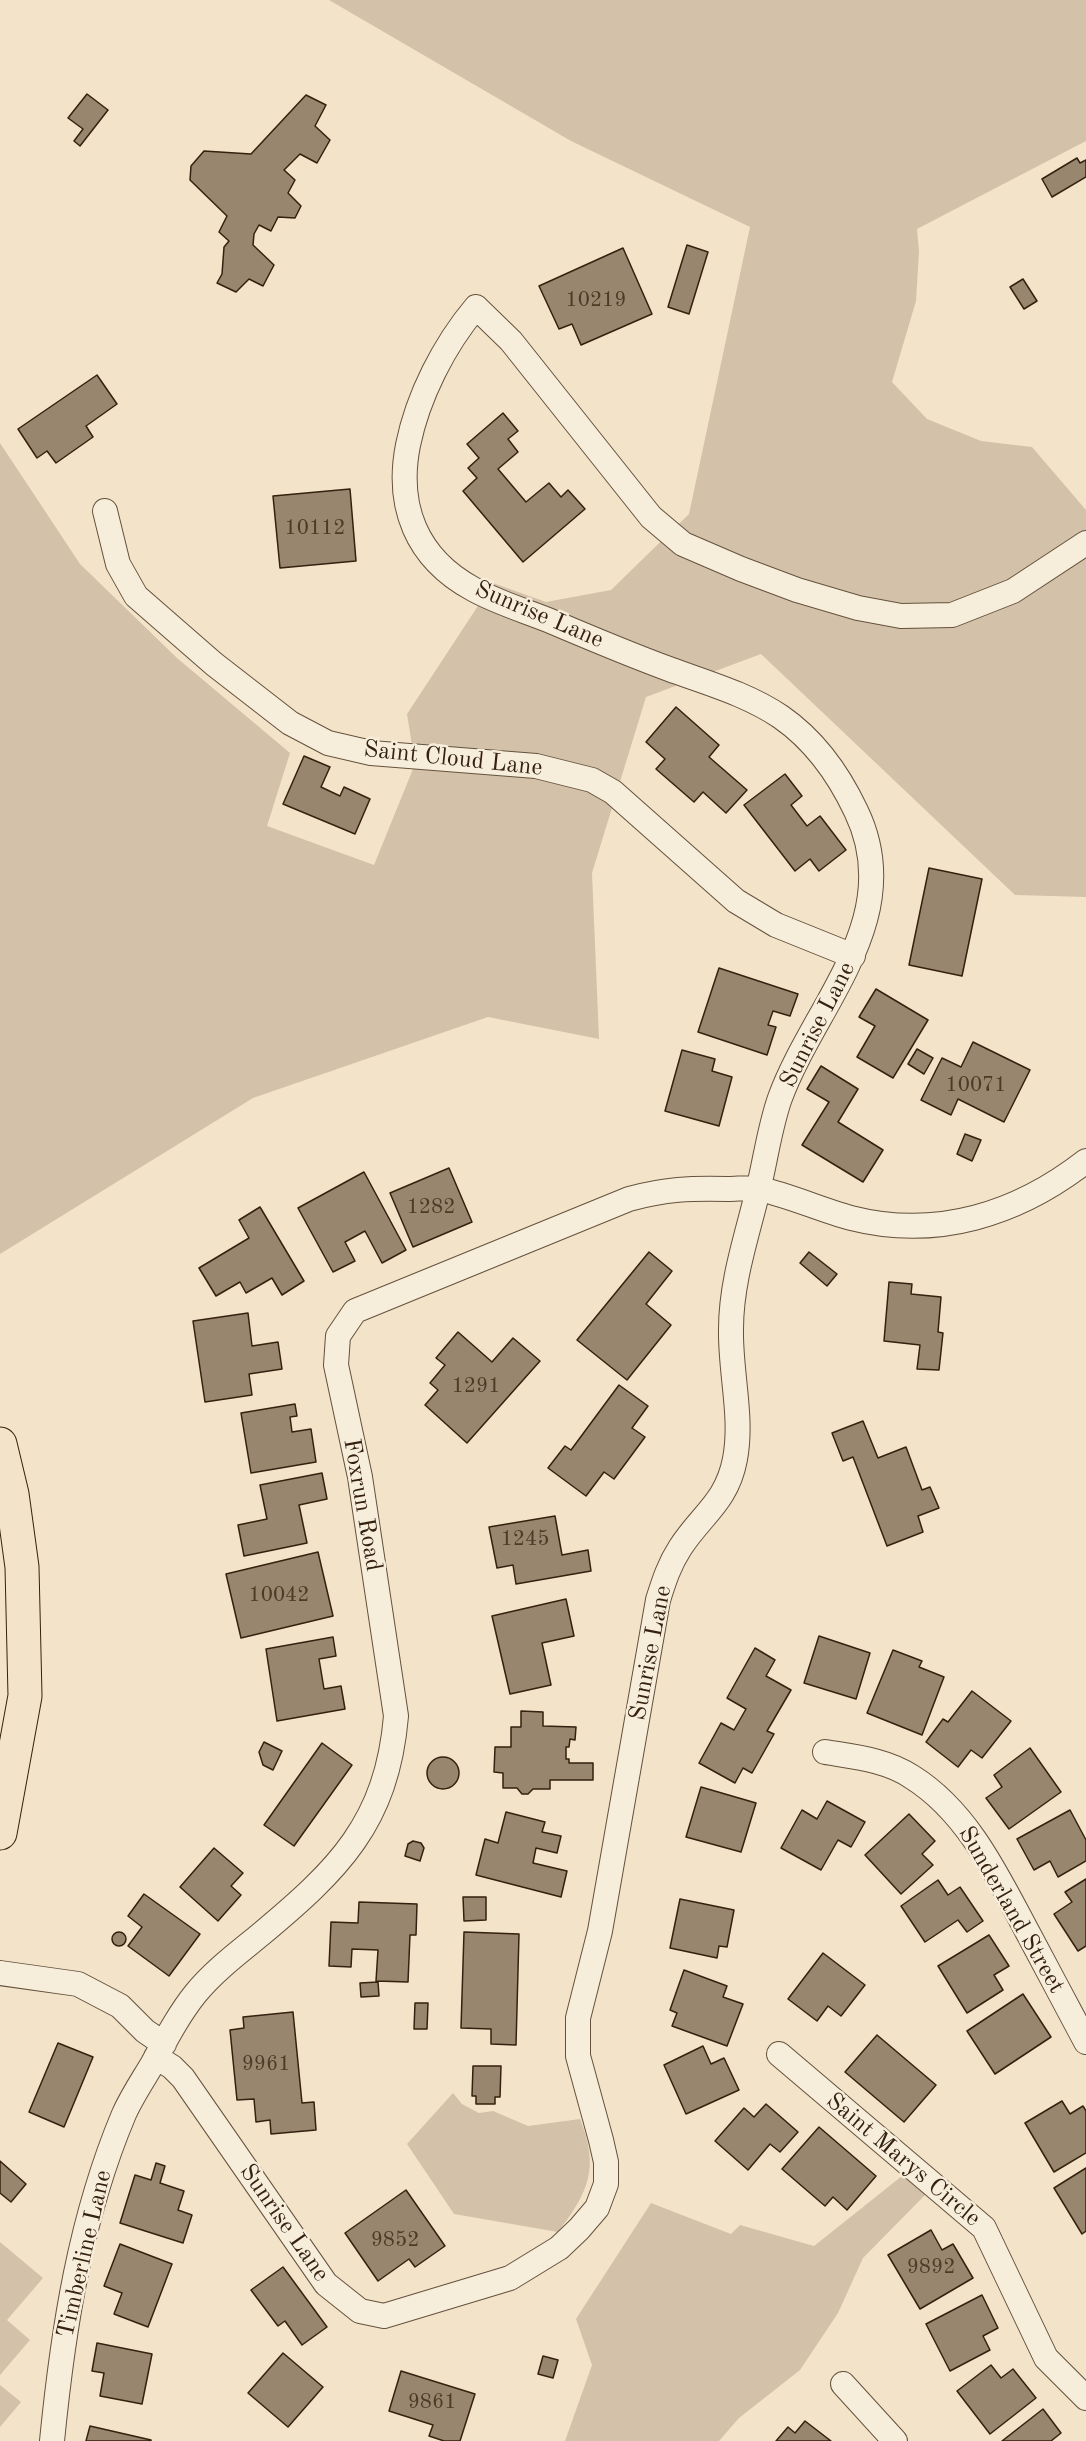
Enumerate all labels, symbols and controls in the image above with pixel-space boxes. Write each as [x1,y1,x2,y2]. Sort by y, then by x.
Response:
house number: 10219 [566,287,626,313]
house number: 10112 [285,515,345,541]
street label: Sunrise Lane [470,575,608,655]
street label: Saint Cloud Lane [362,735,544,783]
street label: Sunrise Lane [774,957,862,1093]
house number: 10071 [946,1072,1006,1098]
house number: 1282 [407,1194,455,1220]
house number: 1291 [452,1373,500,1399]
street label: Foxrun Road [336,1436,388,1574]
house number: 1245 [501,1526,549,1552]
house number: 10042 [249,1582,309,1608]
street label: Sunrise Lane [624,1583,678,1723]
street label: Sunderland Street [951,1821,1071,1999]
house number: 9961 [242,2051,290,2077]
street label: Saint Marys Circle [820,2087,986,2233]
street label: Sunrise Lane [233,2159,335,2287]
street label: Timberline Lane [52,2167,118,2341]
house number: 9852 [371,2227,419,2253]
house number: 9892 [907,2254,955,2280]
house number: 9861 [408,2389,456,2415]

